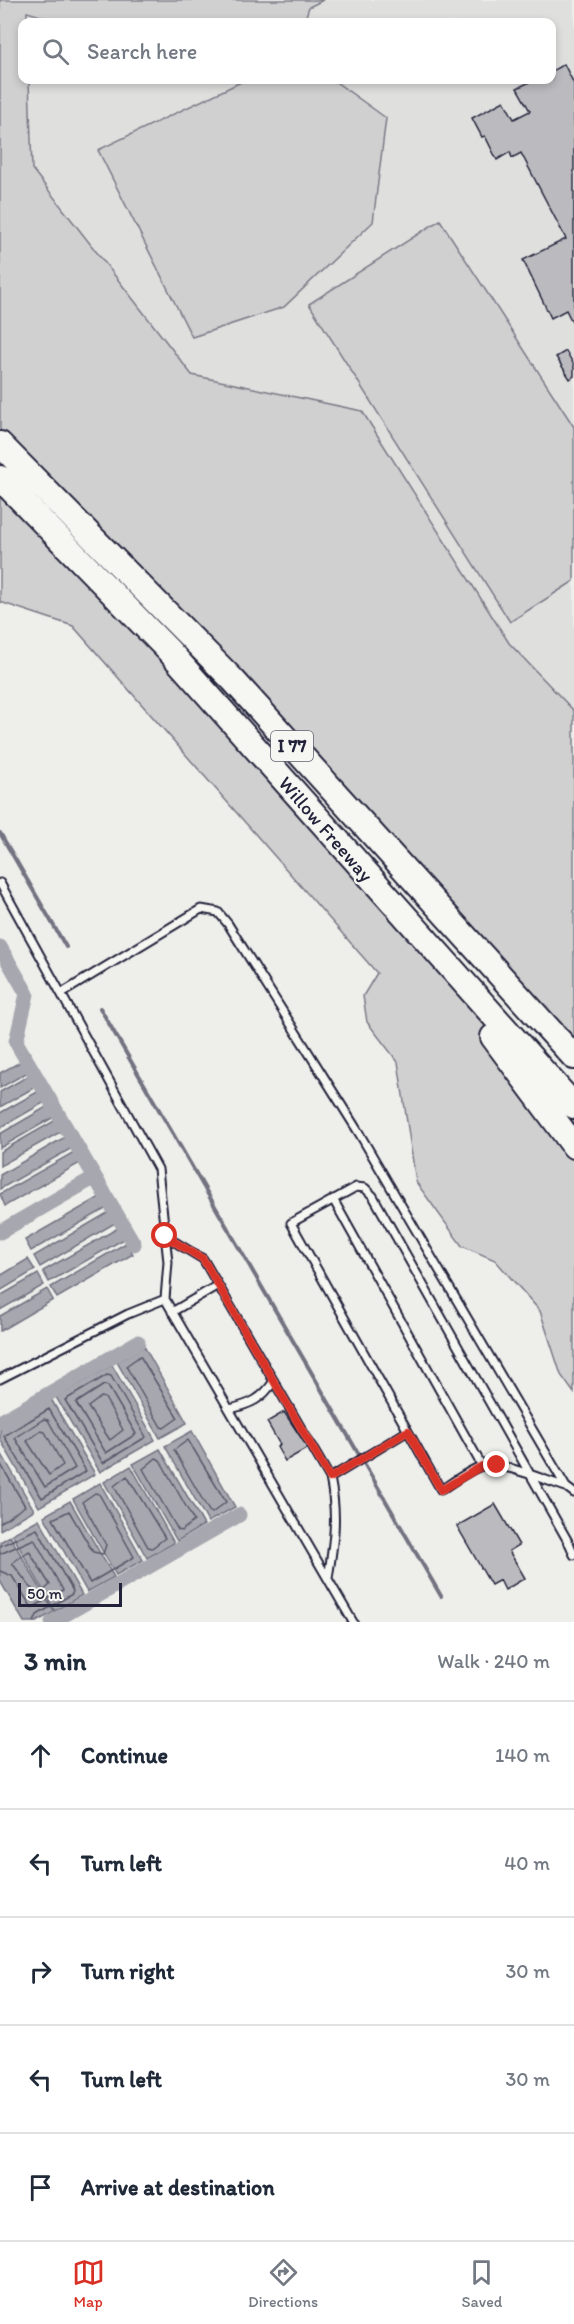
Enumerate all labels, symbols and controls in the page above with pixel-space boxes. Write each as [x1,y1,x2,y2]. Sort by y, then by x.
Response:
search box [18,18,556,84]
icon: search [39,35,72,68]
text: Search here [87,38,197,65]
road number: I 77 [271,731,313,761]
street label: Willow Freeway [274,771,379,887]
route start [151,1222,177,1248]
route end [483,1451,509,1477]
scale bar [18,1580,122,1608]
text: 50 m [27,1584,62,1603]
text: 3 min [24,1645,86,1677]
text: Walk · 240 m [437,1649,550,1673]
icon: ahead [24,1739,57,1772]
text: Continue [81,1742,168,1769]
text: 140 m [495,1743,550,1767]
icon: left [24,1847,57,1880]
text: Turn left [81,1850,162,1877]
text: 40 m [504,1851,550,1875]
icon: right [24,1955,57,1988]
text: Turn right [81,1958,175,1985]
text: 30 m [505,1959,550,1983]
icon: left [24,2063,57,2096]
text: Turn left [81,2066,162,2093]
text: 30 m [505,2067,550,2091]
icon: arrive [24,2171,57,2204]
text: Arrive at destination [81,2174,275,2201]
tab: Map [72,2256,105,2311]
tab: Directions [248,2256,318,2311]
tab: Saved [462,2256,502,2311]

